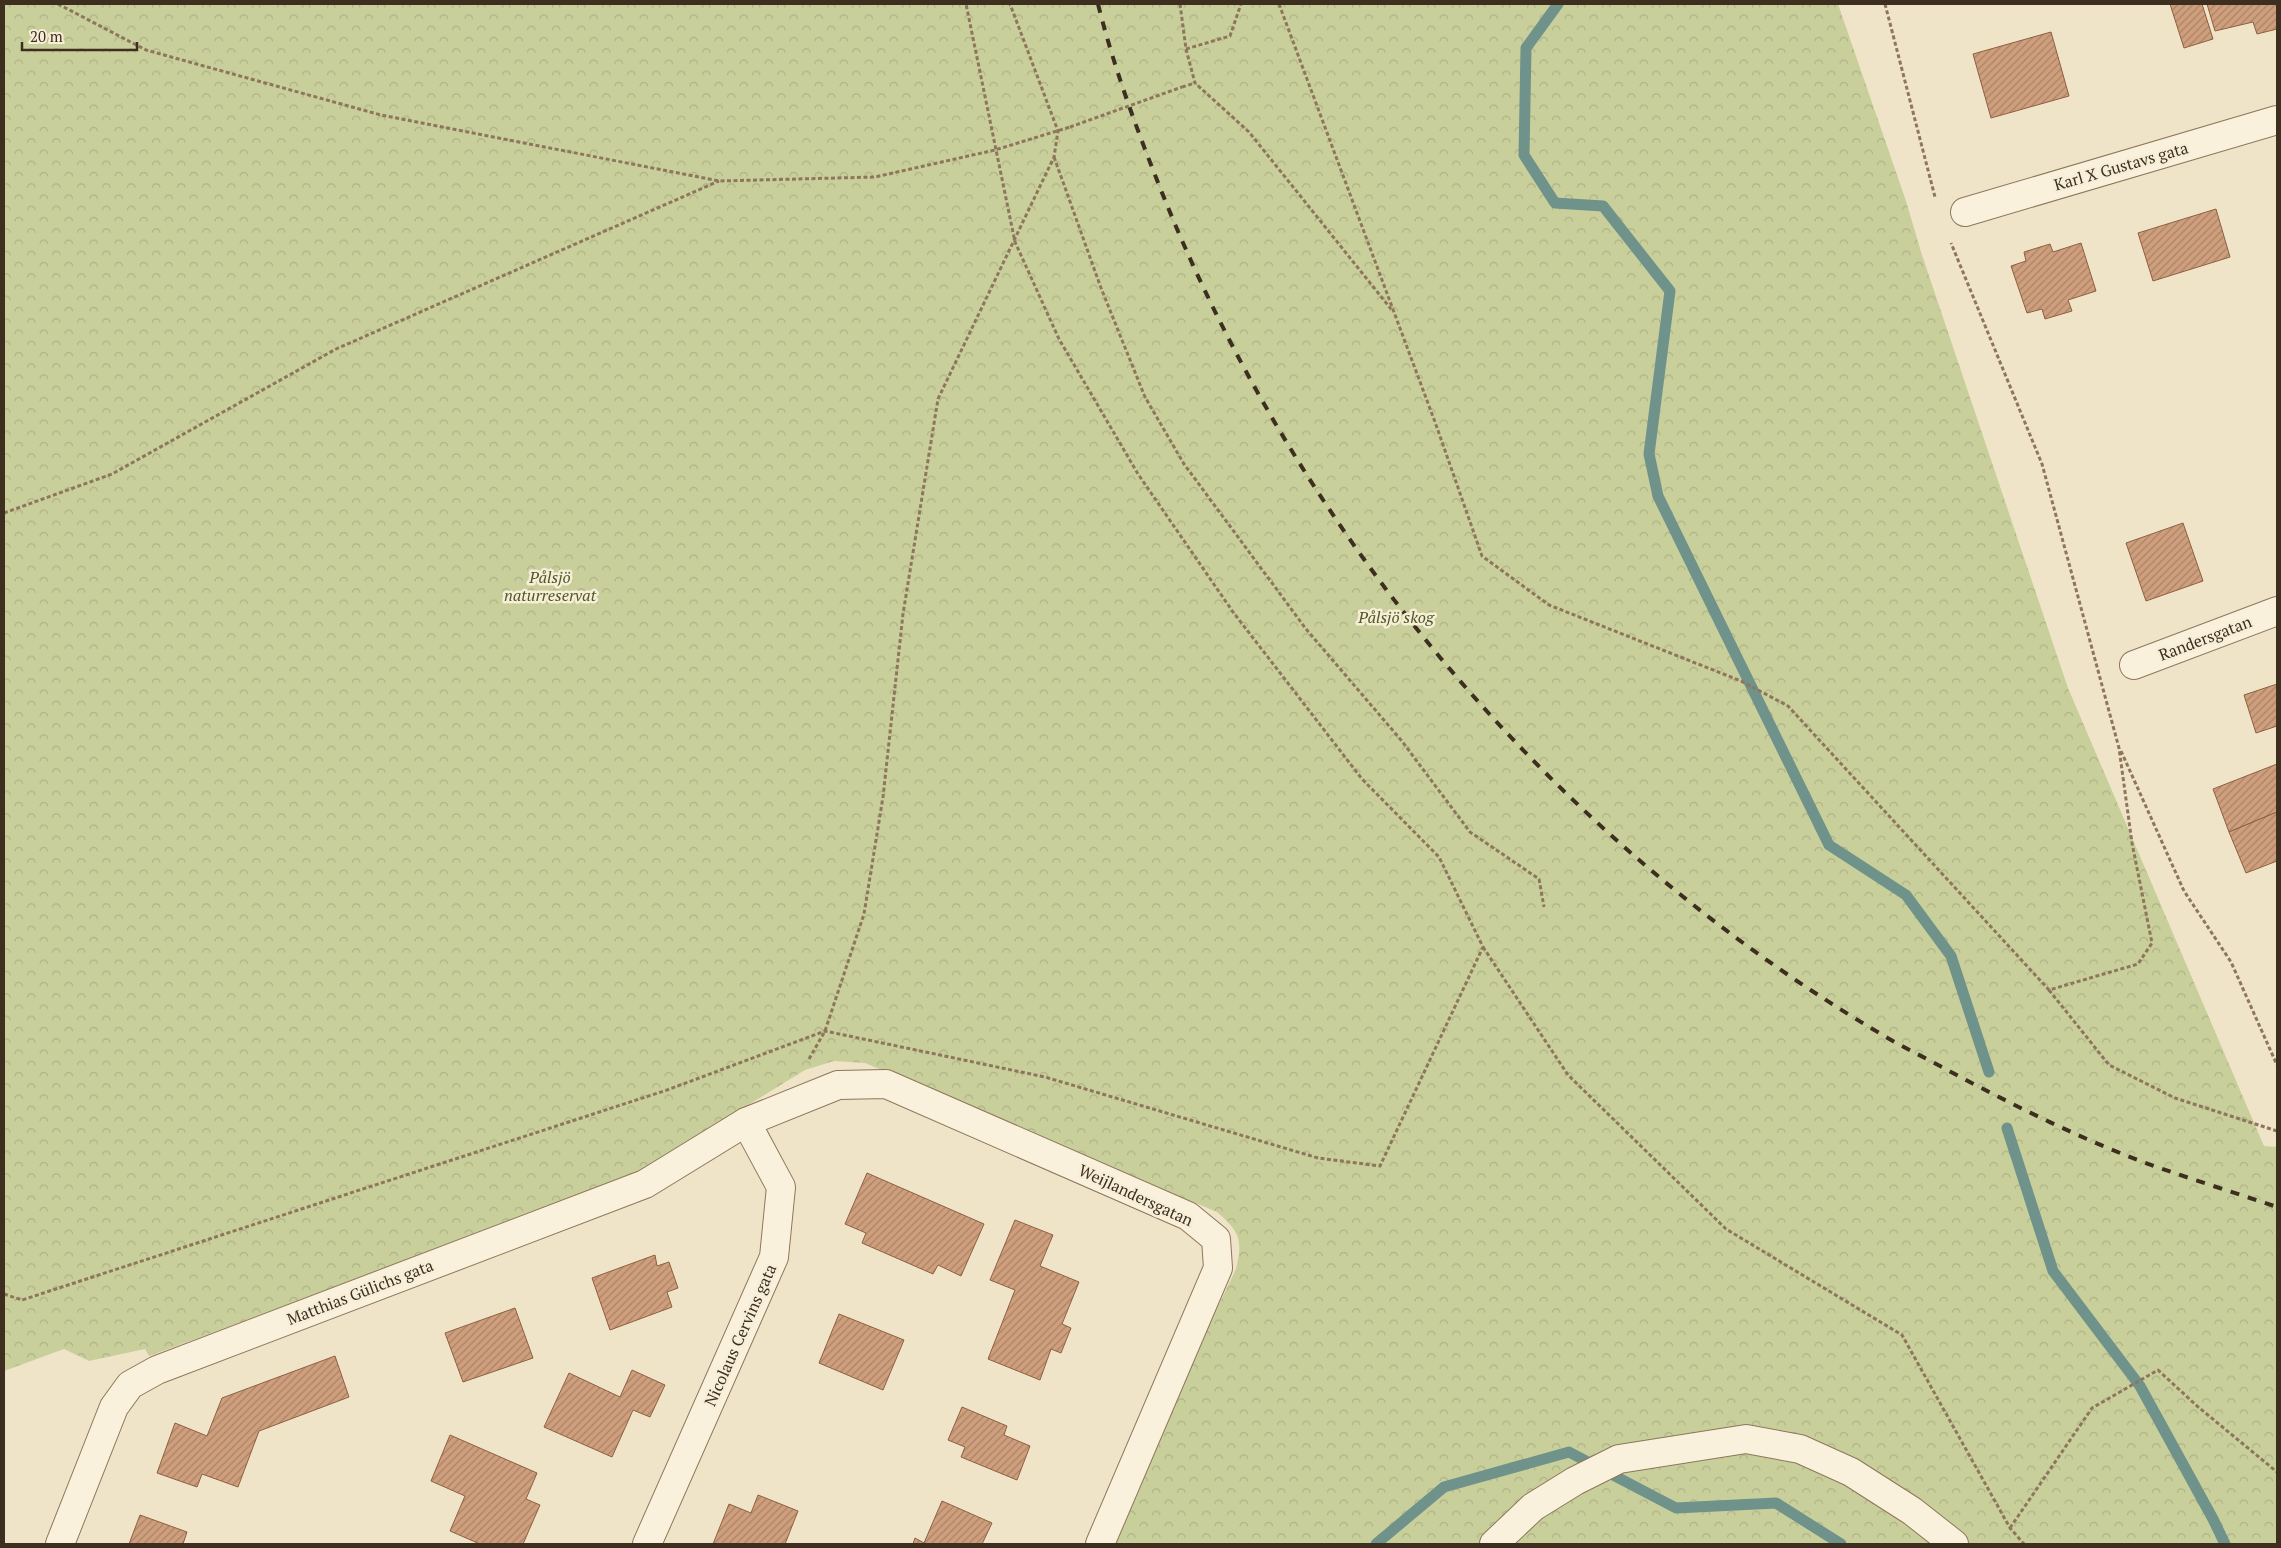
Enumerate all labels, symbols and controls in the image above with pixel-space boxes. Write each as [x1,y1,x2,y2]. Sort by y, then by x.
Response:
scale bar [22,20,138,52]
text: 20 m [30,26,63,46]
street label: Karl X Gustavs gata [2051,136,2191,196]
park label: Pålsjö naturreservat [504,566,597,606]
park label: Pålsjö skog [1357,606,1435,628]
street label: Randersgatan [2155,610,2255,666]
street label: Weijlandersgatan [1075,1159,1197,1231]
street label: Matthias Gülichs gata [284,1254,436,1330]
street label: Nicolaus Cervins gata [699,1260,781,1410]

